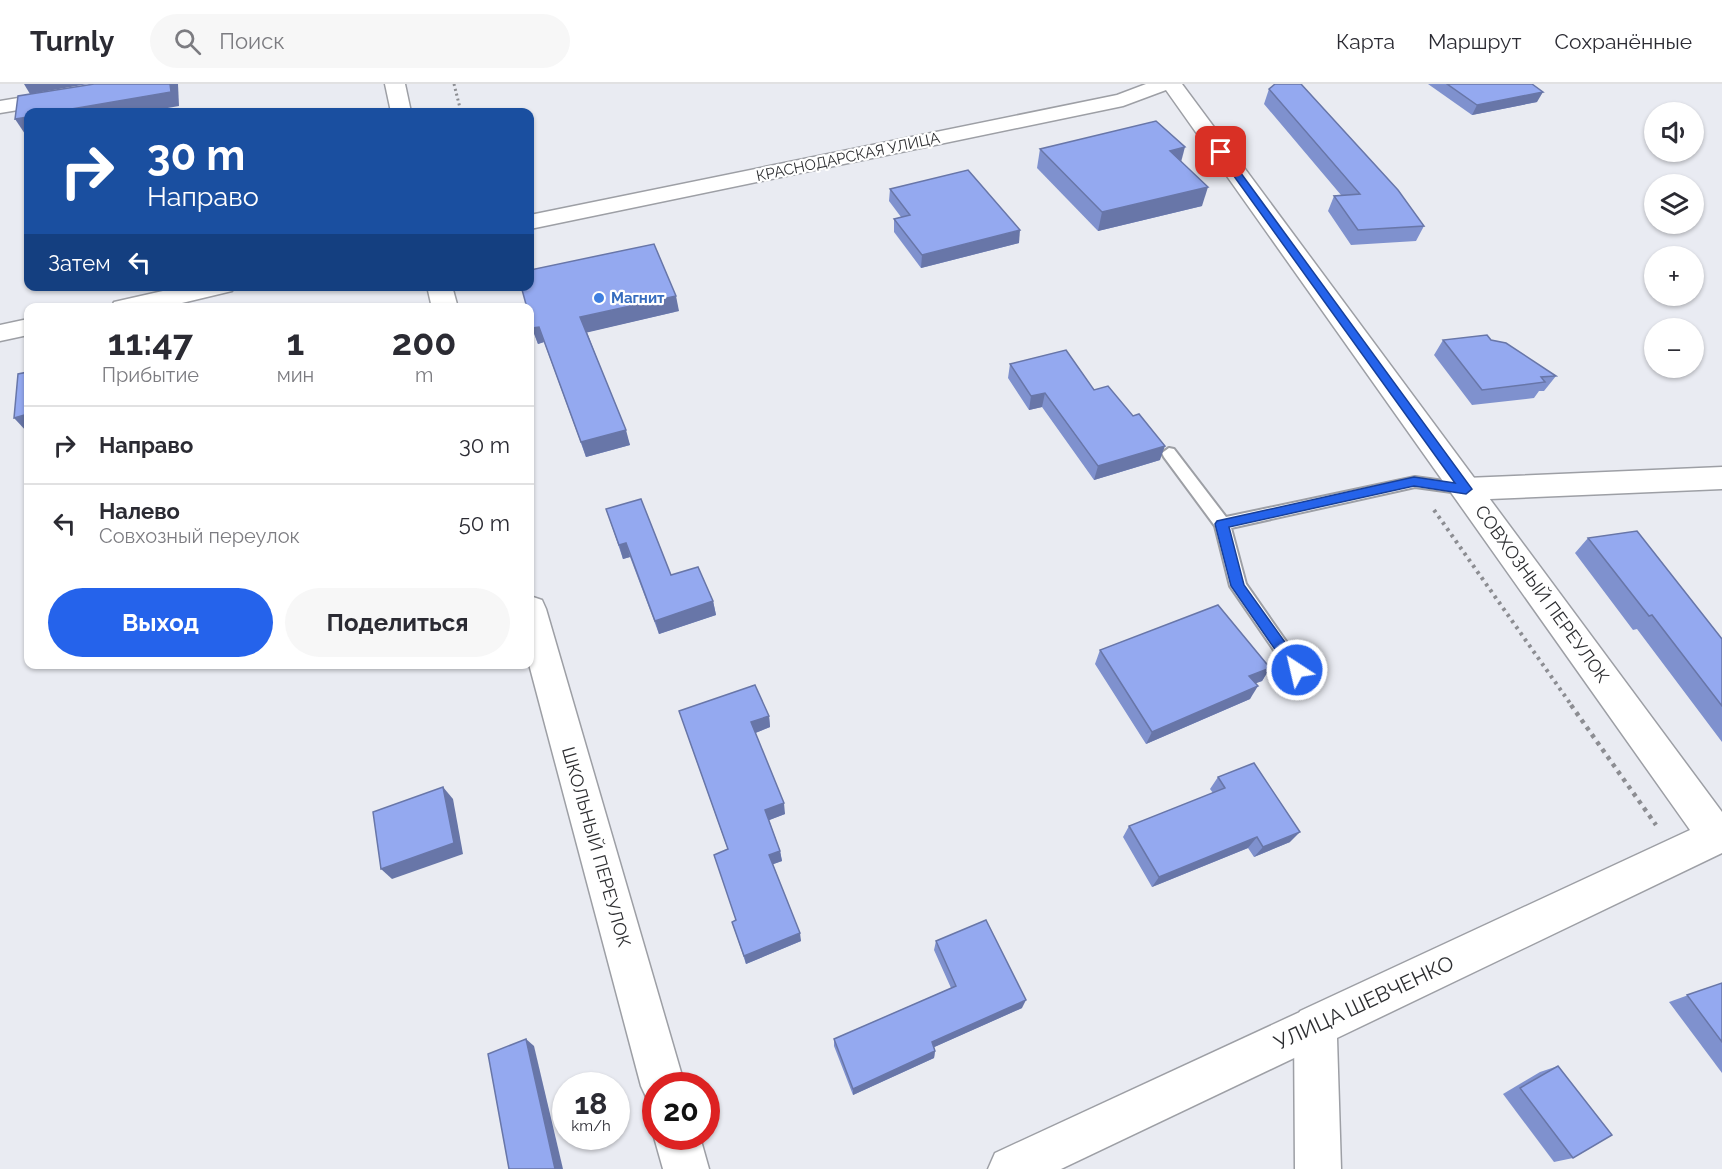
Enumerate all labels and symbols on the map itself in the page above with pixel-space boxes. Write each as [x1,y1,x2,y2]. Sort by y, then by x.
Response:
pin [1195,126,1246,177]
street label: КРАСНОДАРСКАЯ УЛИЦА [755,129,941,185]
place label: Магнит [611,289,665,307]
marker: Магнит [592,291,606,305]
street label: СОВХОЗНЫЙ ПЕРЕУЛОК [1471,501,1614,686]
position arrow [1265,638,1329,702]
street label: ШКОЛЬНЫЙ ПЕРЕУЛОК [558,744,635,949]
street label: УЛИЦА ШЕВЧЕНКО [1270,950,1458,1055]
speed limit sign: 20 [642,1072,720,1150]

